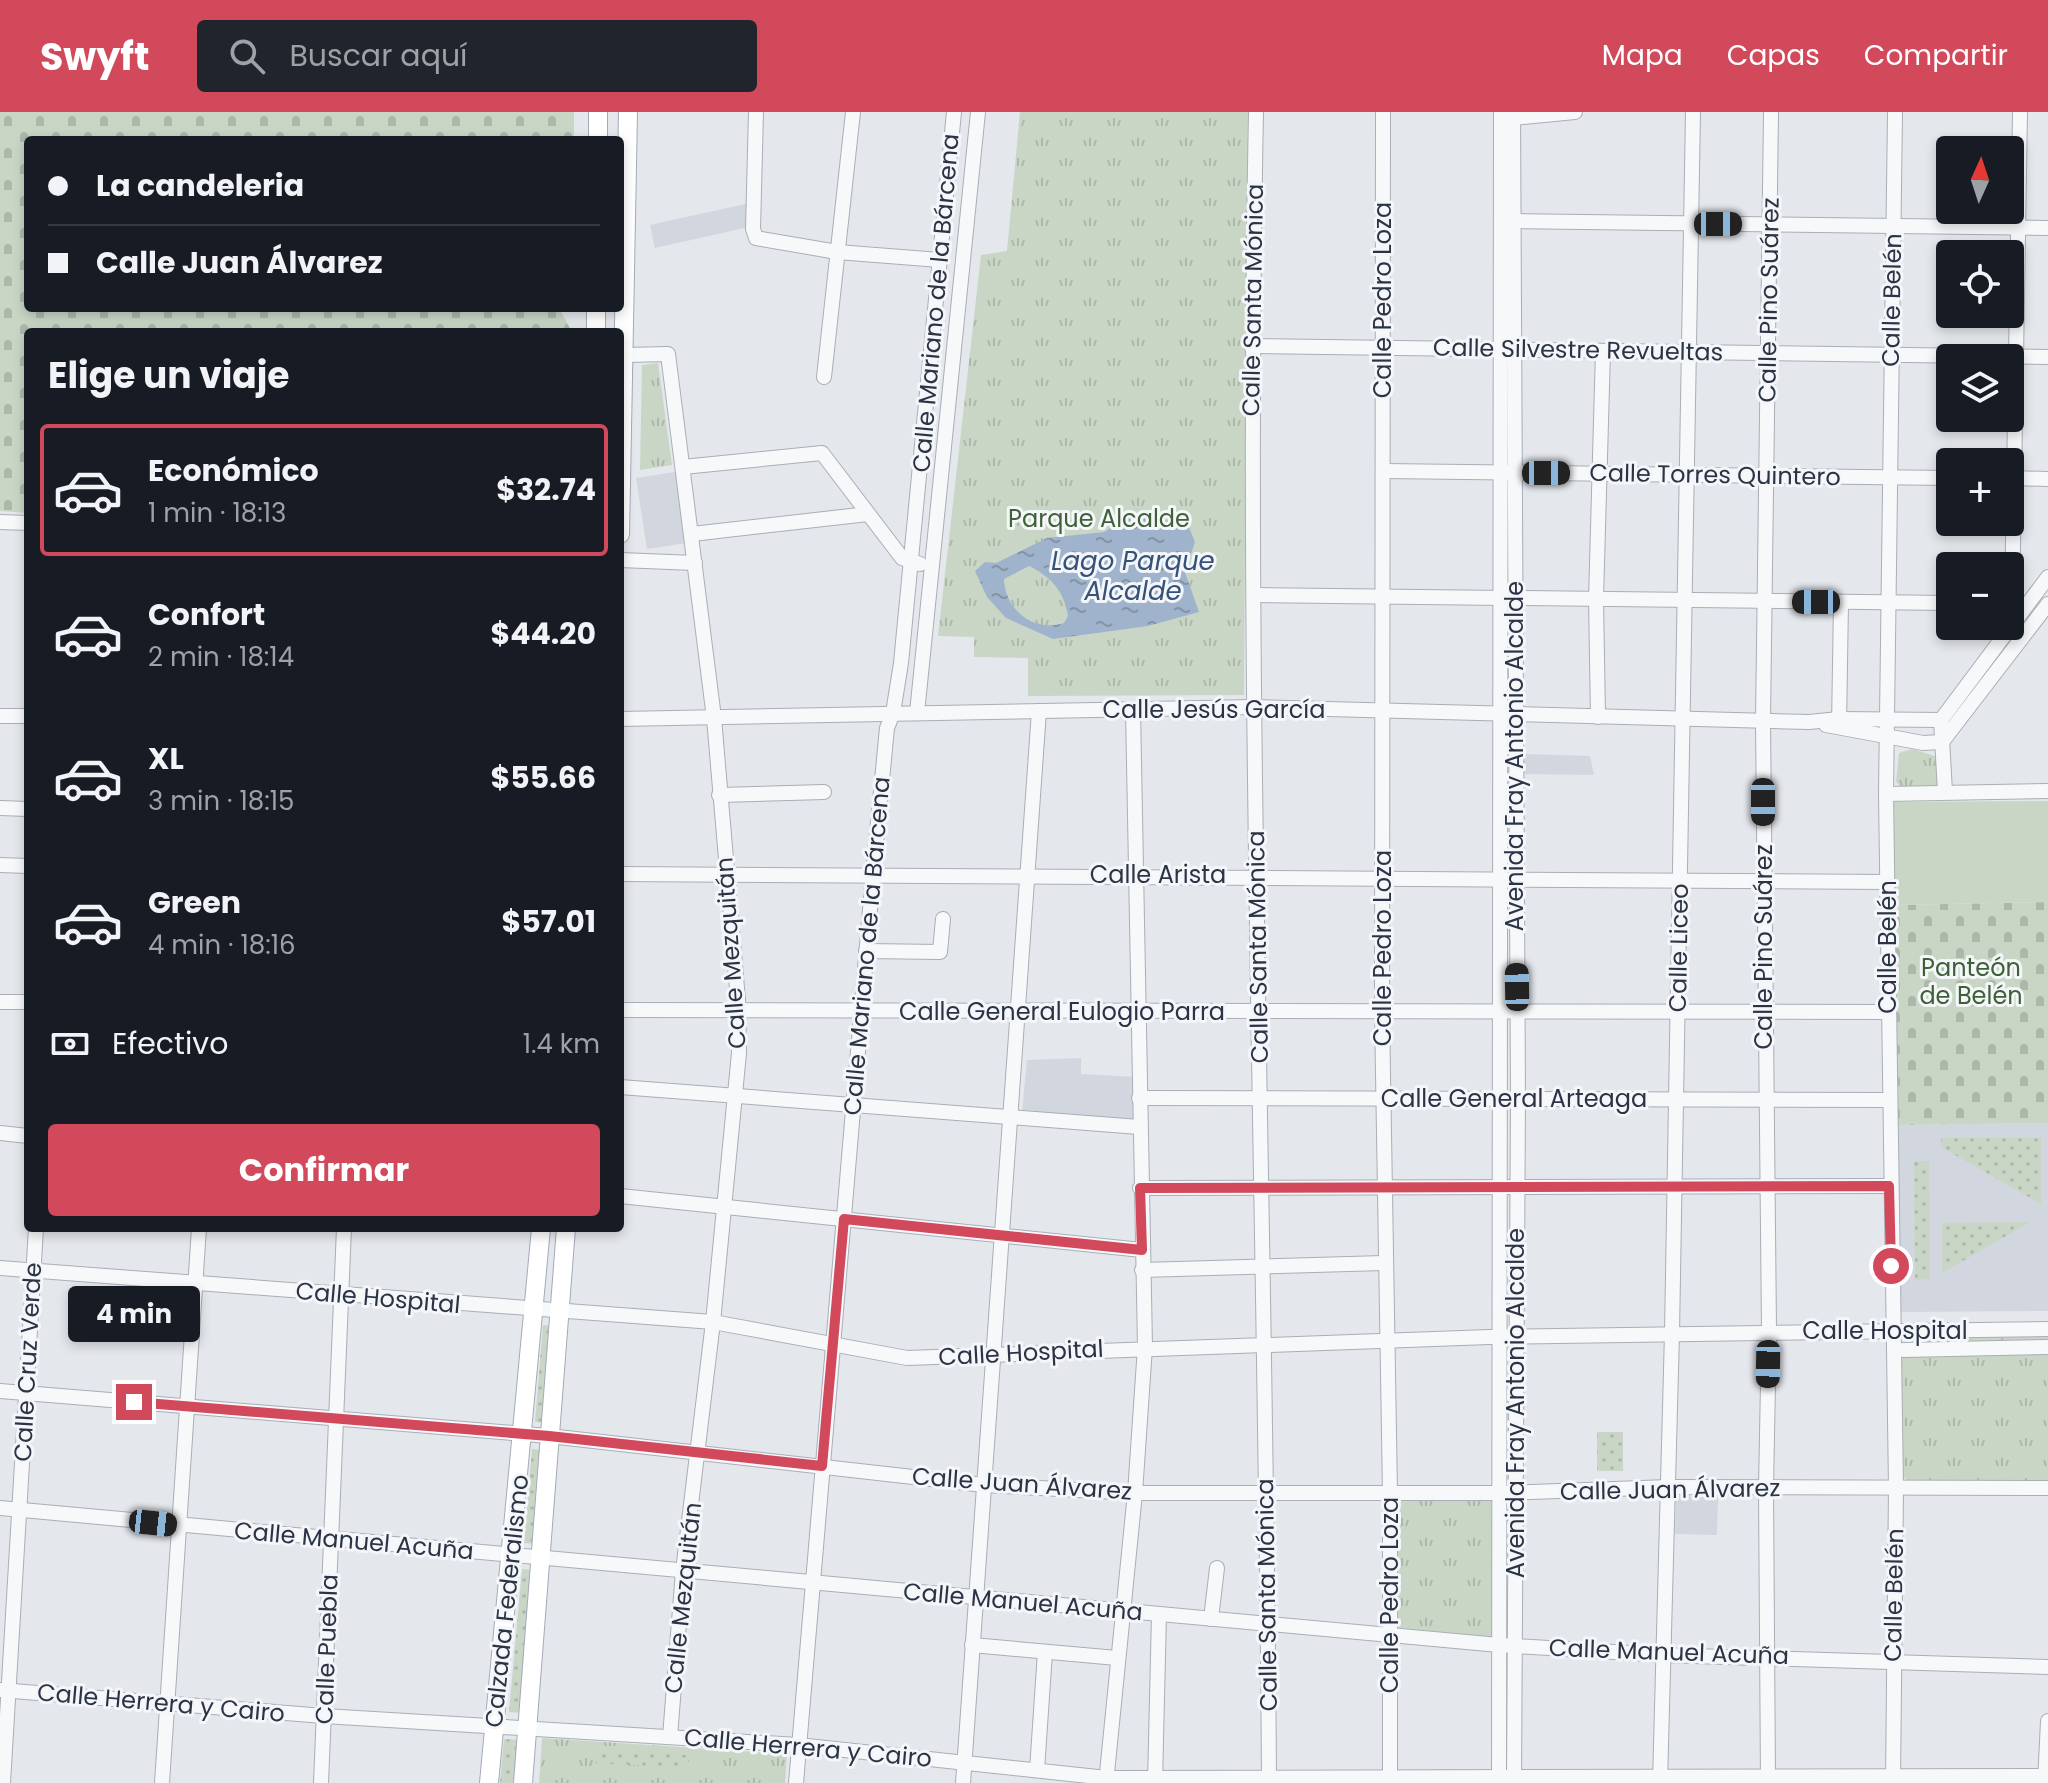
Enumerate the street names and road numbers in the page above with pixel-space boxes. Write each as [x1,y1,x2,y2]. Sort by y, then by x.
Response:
street label: Calle Mariano de la Bárcena [904,132,967,474]
street label: Calle Santa Mónica [1234,183,1271,417]
street label: Calle Pino Suárez [1750,197,1787,403]
street label: Calle Pedro Loza [1366,202,1399,398]
street label: Calle Belén [1874,233,1909,367]
street label: Calle Silvestre Revueltas [1433,330,1723,369]
street label: Calle Torres Quintero [1589,456,1841,493]
street label: Avenida Fray Antonio Alcalde [1498,581,1531,931]
street label: Calle Jesús García [1103,693,1325,726]
street label: Calle Mariano de la Bárcena [835,775,898,1117]
street label: Calle Santa Mónica [1239,830,1276,1064]
street label: Calle Pino Suárez [1747,844,1780,1050]
street label: Calle Pedro Loza [1366,850,1399,1046]
street label: Calle Mezquitán [707,856,754,1050]
street label: Calle Arista [1090,858,1226,891]
street label: Calle Belén [1871,880,1904,1014]
street label: Calle Liceo [1661,883,1696,1013]
street label: Calle General Eulogio Parra [899,995,1225,1028]
street label: Calle General Arteaga [1381,1082,1647,1115]
street label: Avenida Fray Antonio Alcalde [1499,1228,1532,1578]
street label: Calle Cruz Verde [6,1262,49,1462]
street label: Calle Hospital [294,1274,462,1321]
street label: Calle Hospital [1802,1314,1968,1347]
street label: Calle Hospital [938,1332,1104,1373]
street label: Calle Juan Álvarez [911,1459,1133,1508]
street label: Calle Juan Álvarez [1559,1471,1780,1508]
street label: Calzada Federalismo [477,1473,536,1729]
street label: Calle Santa Mónica [1248,1478,1285,1712]
street label: Calle Pedro Loza [1373,1497,1406,1693]
street label: Calle Mezquitán [656,1501,709,1695]
street label: Calle Manuel Acuña [233,1514,475,1567]
street label: Calle Belén [1876,1528,1911,1662]
street label: Calle Puebla [307,1573,346,1725]
street label: Calle Manuel Acuña [902,1575,1144,1628]
street label: Calle Manuel Acuña [1548,1631,1790,1672]
street label: Calle Herrera y Cairo [36,1675,286,1730]
street label: Calle Herrera y Cairo [683,1720,933,1775]

